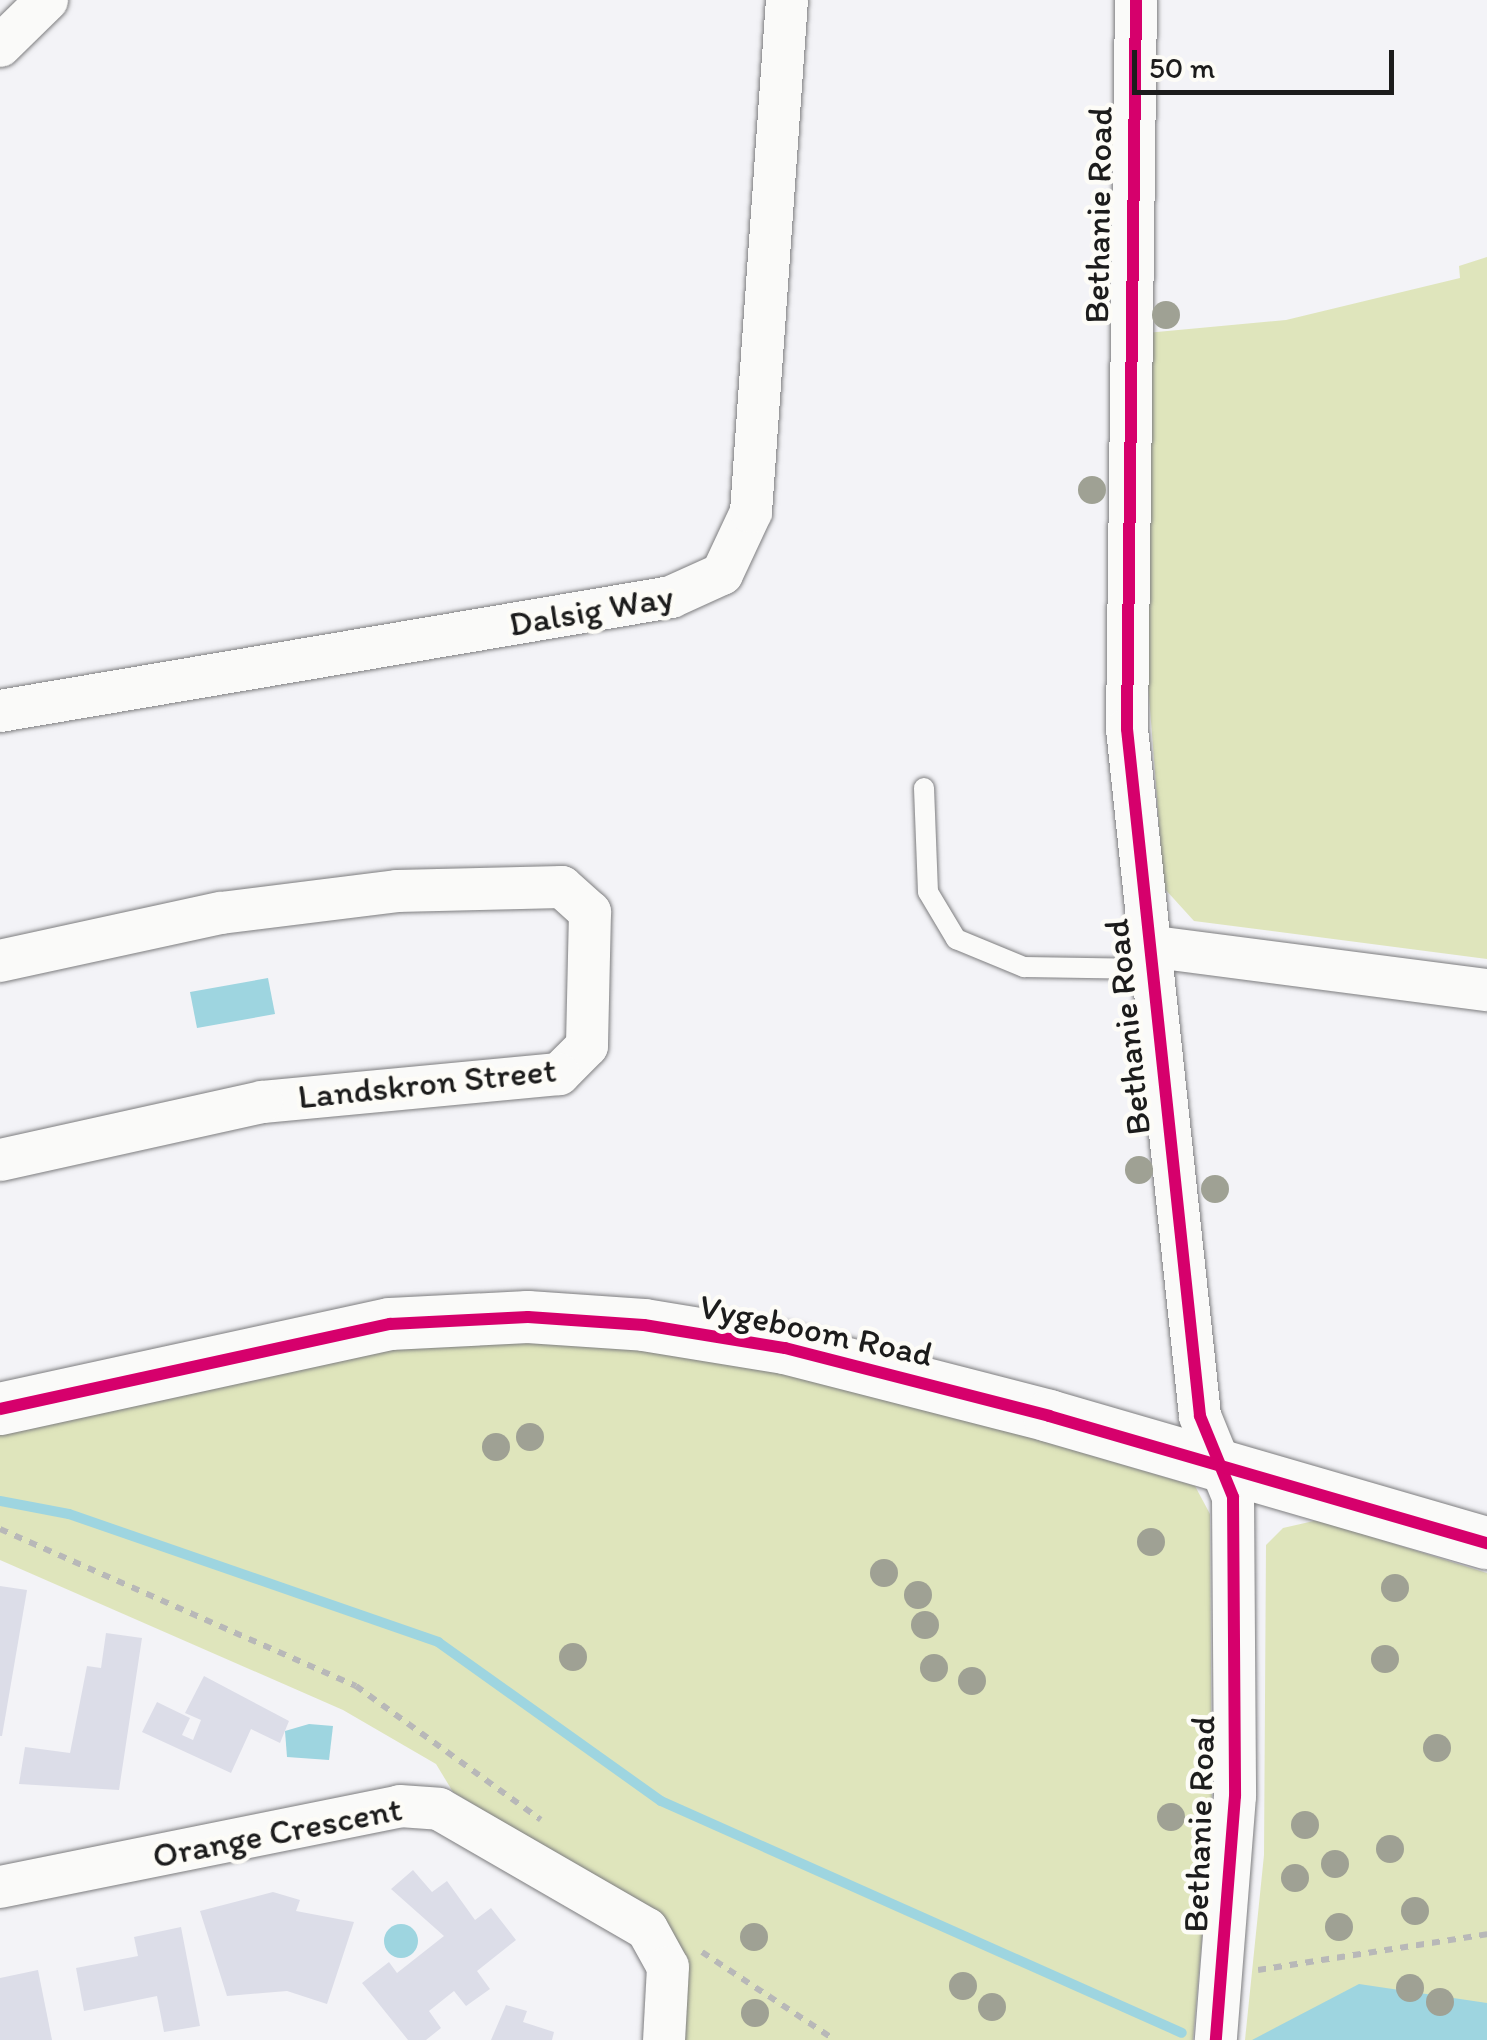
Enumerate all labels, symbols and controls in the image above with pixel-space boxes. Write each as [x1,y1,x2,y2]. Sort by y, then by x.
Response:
scale bar [1137,30,1400,92]
text: 50 m [1149,49,1215,86]
street label: Bethanie Road [1075,107,1121,323]
street label: Dalsig Way [506,575,676,645]
street label: Bethanie Road [1095,917,1159,1137]
street label: Landskron Street [296,1049,558,1117]
street label: Vygeboom Road [695,1285,937,1375]
street label: Bethanie Road [1174,1715,1224,1933]
street label: Orange Crescent [149,1787,405,1877]

